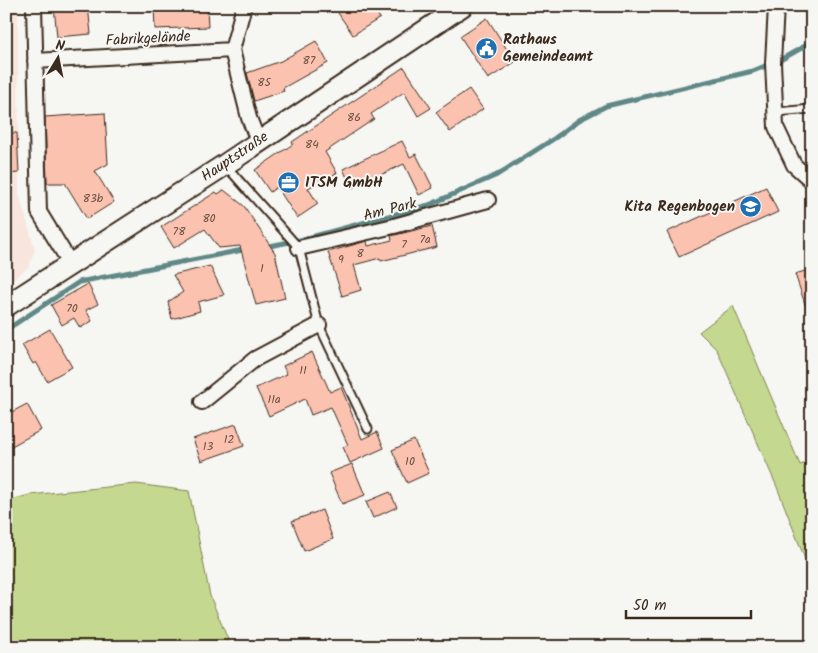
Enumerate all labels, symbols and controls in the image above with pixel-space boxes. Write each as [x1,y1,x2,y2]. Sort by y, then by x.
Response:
street label: Fabrikgelände [105,25,191,53]
place label: Rathaus Gemeindeamt [503,28,593,69]
north arrow [32,32,82,82]
text: N [54,35,67,58]
public building icon: Rathaus Gemeindeamt [475,37,499,61]
house number: 87 [303,51,316,70]
house number: 85 [257,73,272,92]
house number: 86 [347,108,361,127]
street label: Hauptstraße [196,125,274,188]
house number: 84 [305,135,319,154]
office icon: ITSM GmbH [277,171,301,195]
place label: ITSM GmbH [305,171,383,195]
house number: 83b [83,189,104,208]
street label: Am Park [361,192,420,228]
place label: Kita Regenbogen [625,195,735,219]
school or university icon: Kita Regenbogen [739,195,763,219]
house number: 80 [202,209,216,228]
house number: 78 [173,222,186,241]
house number: 7a [419,230,431,249]
house number: 7 [401,235,407,254]
house number: 8 [356,244,364,263]
house number: 9 [338,250,344,269]
house number: 1 [260,259,264,278]
house number: 70 [66,299,78,318]
house number: 11 [299,361,307,380]
house number: 11a [267,390,281,409]
house number: 12 [224,430,234,449]
house number: 13 [203,437,213,456]
house number: 10 [405,452,415,471]
scale bar [626,588,750,620]
text: 50 m [633,594,667,618]

